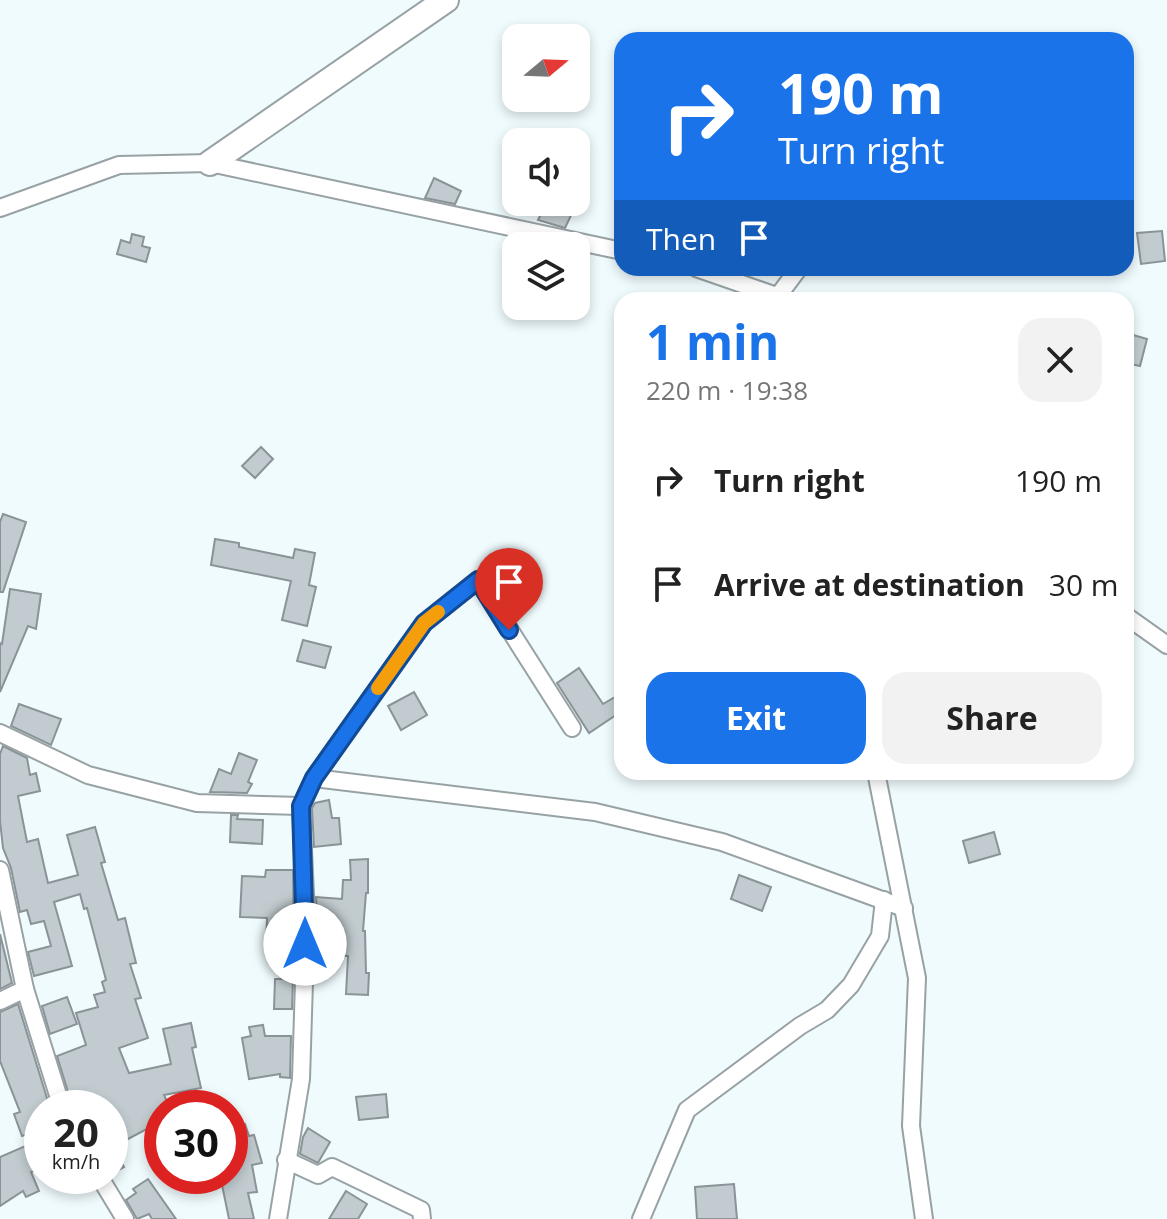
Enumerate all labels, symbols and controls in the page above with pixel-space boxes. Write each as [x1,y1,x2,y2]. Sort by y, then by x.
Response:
north arrow [502,24,590,112]
map controls [502,24,590,320]
text: 190 m [778,54,944,130]
icon: right [646,64,750,168]
text: Turn right [778,126,944,175]
button: sound [502,128,590,216]
icon: arrive [732,216,776,260]
text: Then [646,218,716,259]
button: layers [502,232,590,320]
text: 1 min [646,309,779,374]
button: close [1018,318,1102,402]
text: 220 m · 19:38 [646,372,808,408]
icon: right [646,458,690,502]
text: Turn right [714,460,865,501]
text: 190 m [1015,460,1102,501]
pin [475,548,543,630]
icon: arrive [487,560,531,604]
icon: arrive [646,562,690,606]
text: Arrive at destination [714,564,1025,605]
text: 30 m [1049,564,1119,605]
button: Exit [646,672,866,764]
button: Share [882,672,1102,764]
position arrow [263,902,347,986]
speed limit sign: 30 [144,1090,248,1194]
text: 20 [53,1104,99,1159]
text: km/h [52,1148,100,1175]

